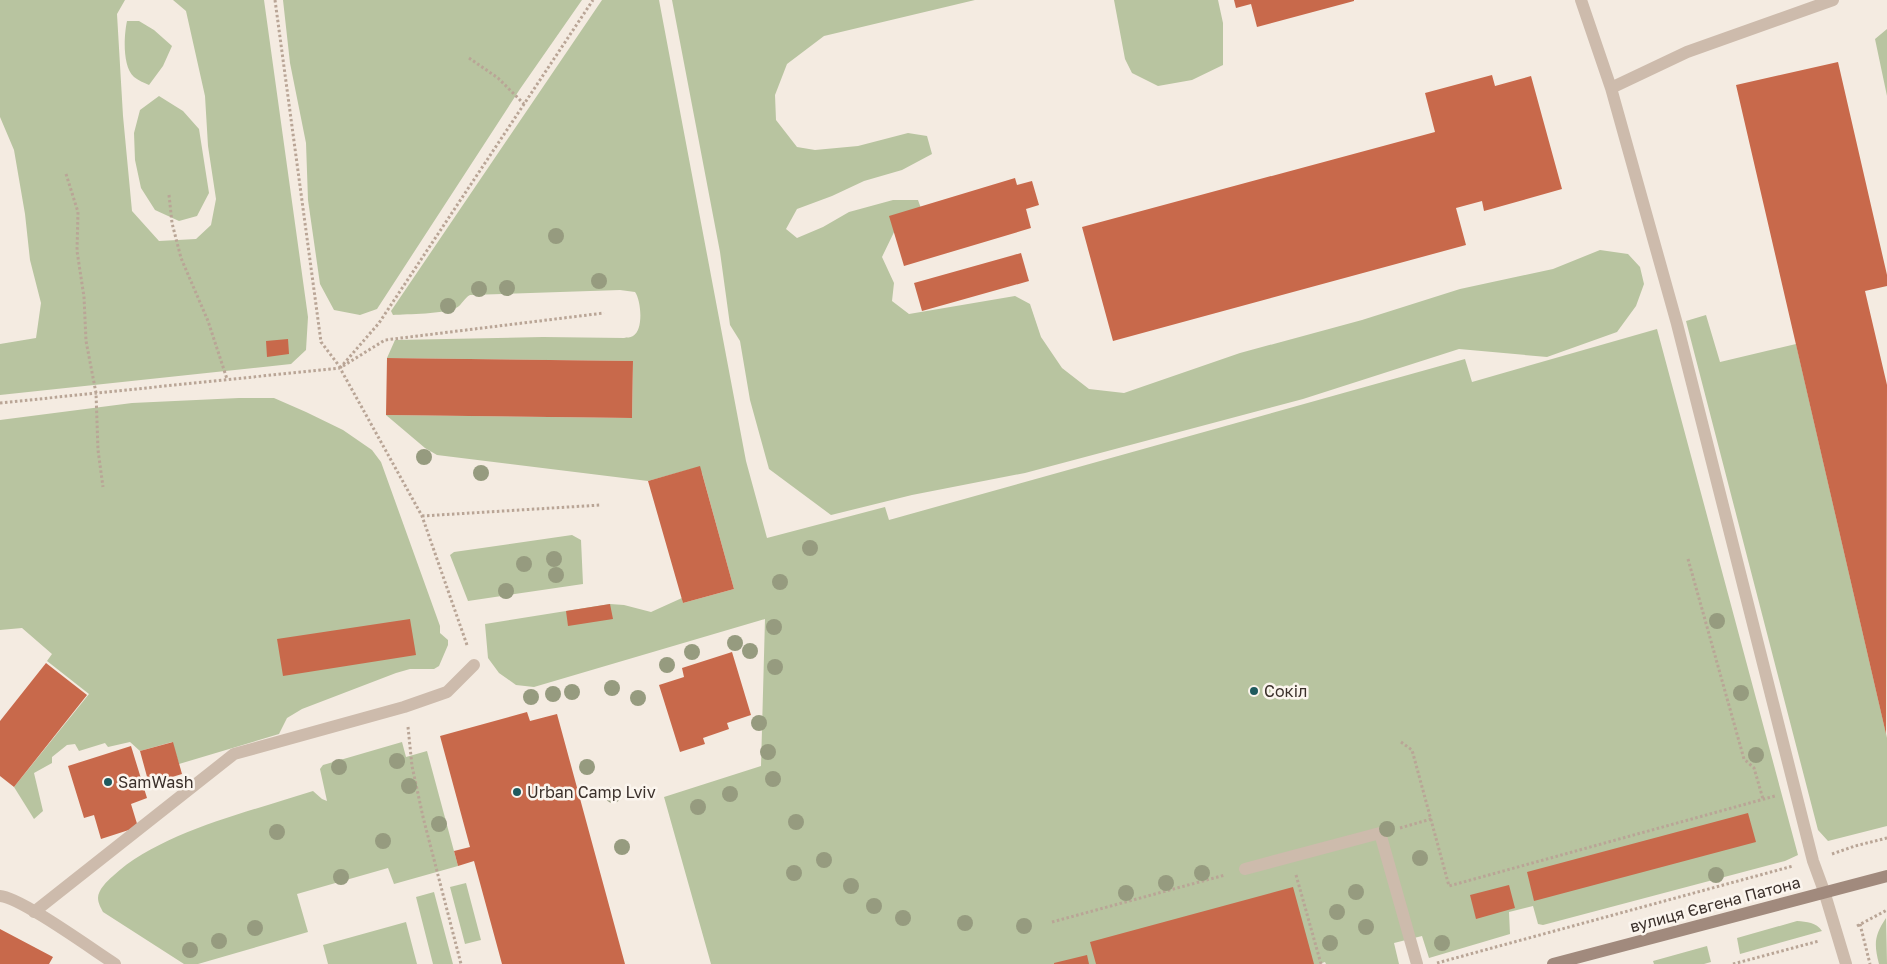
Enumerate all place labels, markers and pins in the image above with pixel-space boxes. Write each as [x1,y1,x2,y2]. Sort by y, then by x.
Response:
place label: Сокіл [1264,681,1307,701]
marker: Сокіл [1248,685,1260,697]
place label: SamWash [118,772,194,792]
marker: SamWash [102,776,114,788]
place label: Urban Camp Lviv [527,782,656,802]
marker: Urban Camp Lviv [511,786,523,798]

